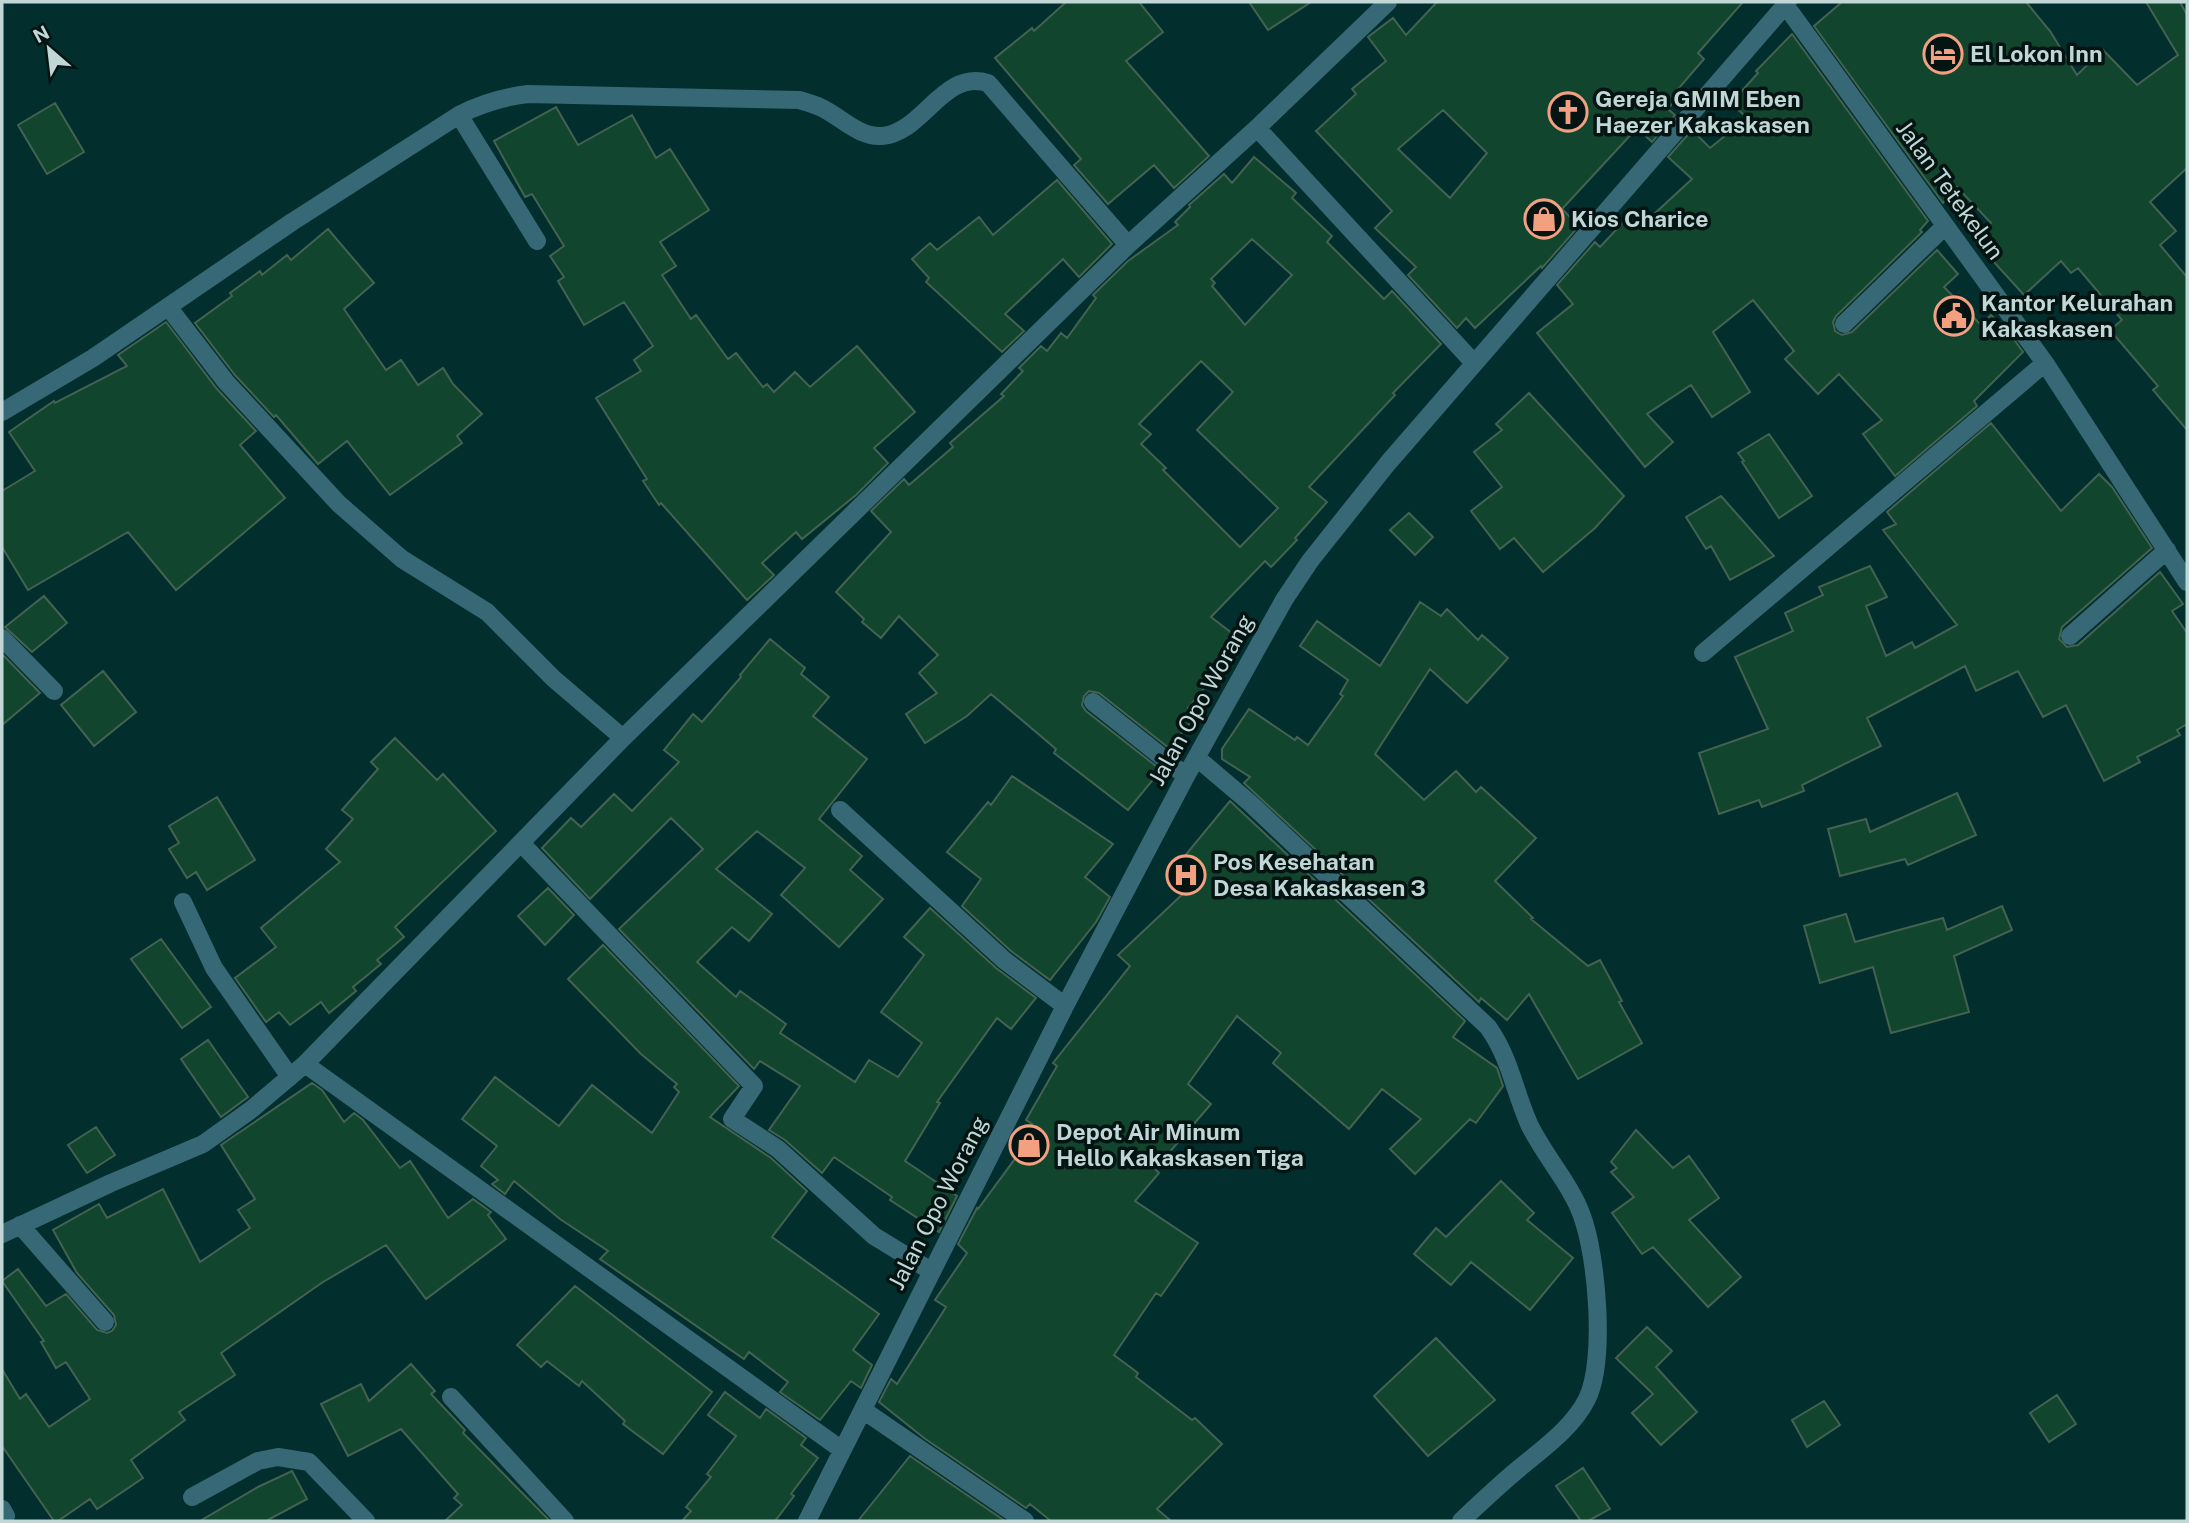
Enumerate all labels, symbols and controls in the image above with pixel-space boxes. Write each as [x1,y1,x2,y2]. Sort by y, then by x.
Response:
north arrow [14,14,84,84]
text: N [29,21,53,47]
hotel icon: El Lokon Inn [1922,33,1964,75]
place label: El Lokon Inn [1970,40,2103,67]
place label: Gereja GMIM Eben Haezer Kakaskasen [1595,85,1810,138]
church icon: Gereja GMIM Eben Haezer Kakaskasen [1547,91,1589,133]
street label: Jalan Tetekelun [1891,115,2010,264]
shop icon: Kios Charice [1523,198,1565,240]
place label: Kios Charice [1571,205,1709,232]
place label: Kantor Kelurahan Kakaskasen [1981,289,2173,342]
public building icon: Kantor Kelurahan Kakaskasen [1933,295,1975,337]
street label: Jalan Opo Worang [1142,610,1259,790]
place label: Pos Kesehatan Desa Kakaskasen 3 [1213,848,1426,901]
hospital icon: Pos Kesehatan Desa Kakaskasen 3 [1165,854,1207,896]
street label: Jalan Opo Worang [882,1111,993,1294]
place label: Depot Air Minum Hello Kakaskasen Tiga [1056,1118,1304,1171]
shop icon: Depot Air Minum Hello Kakaskasen Tiga [1008,1124,1050,1166]

